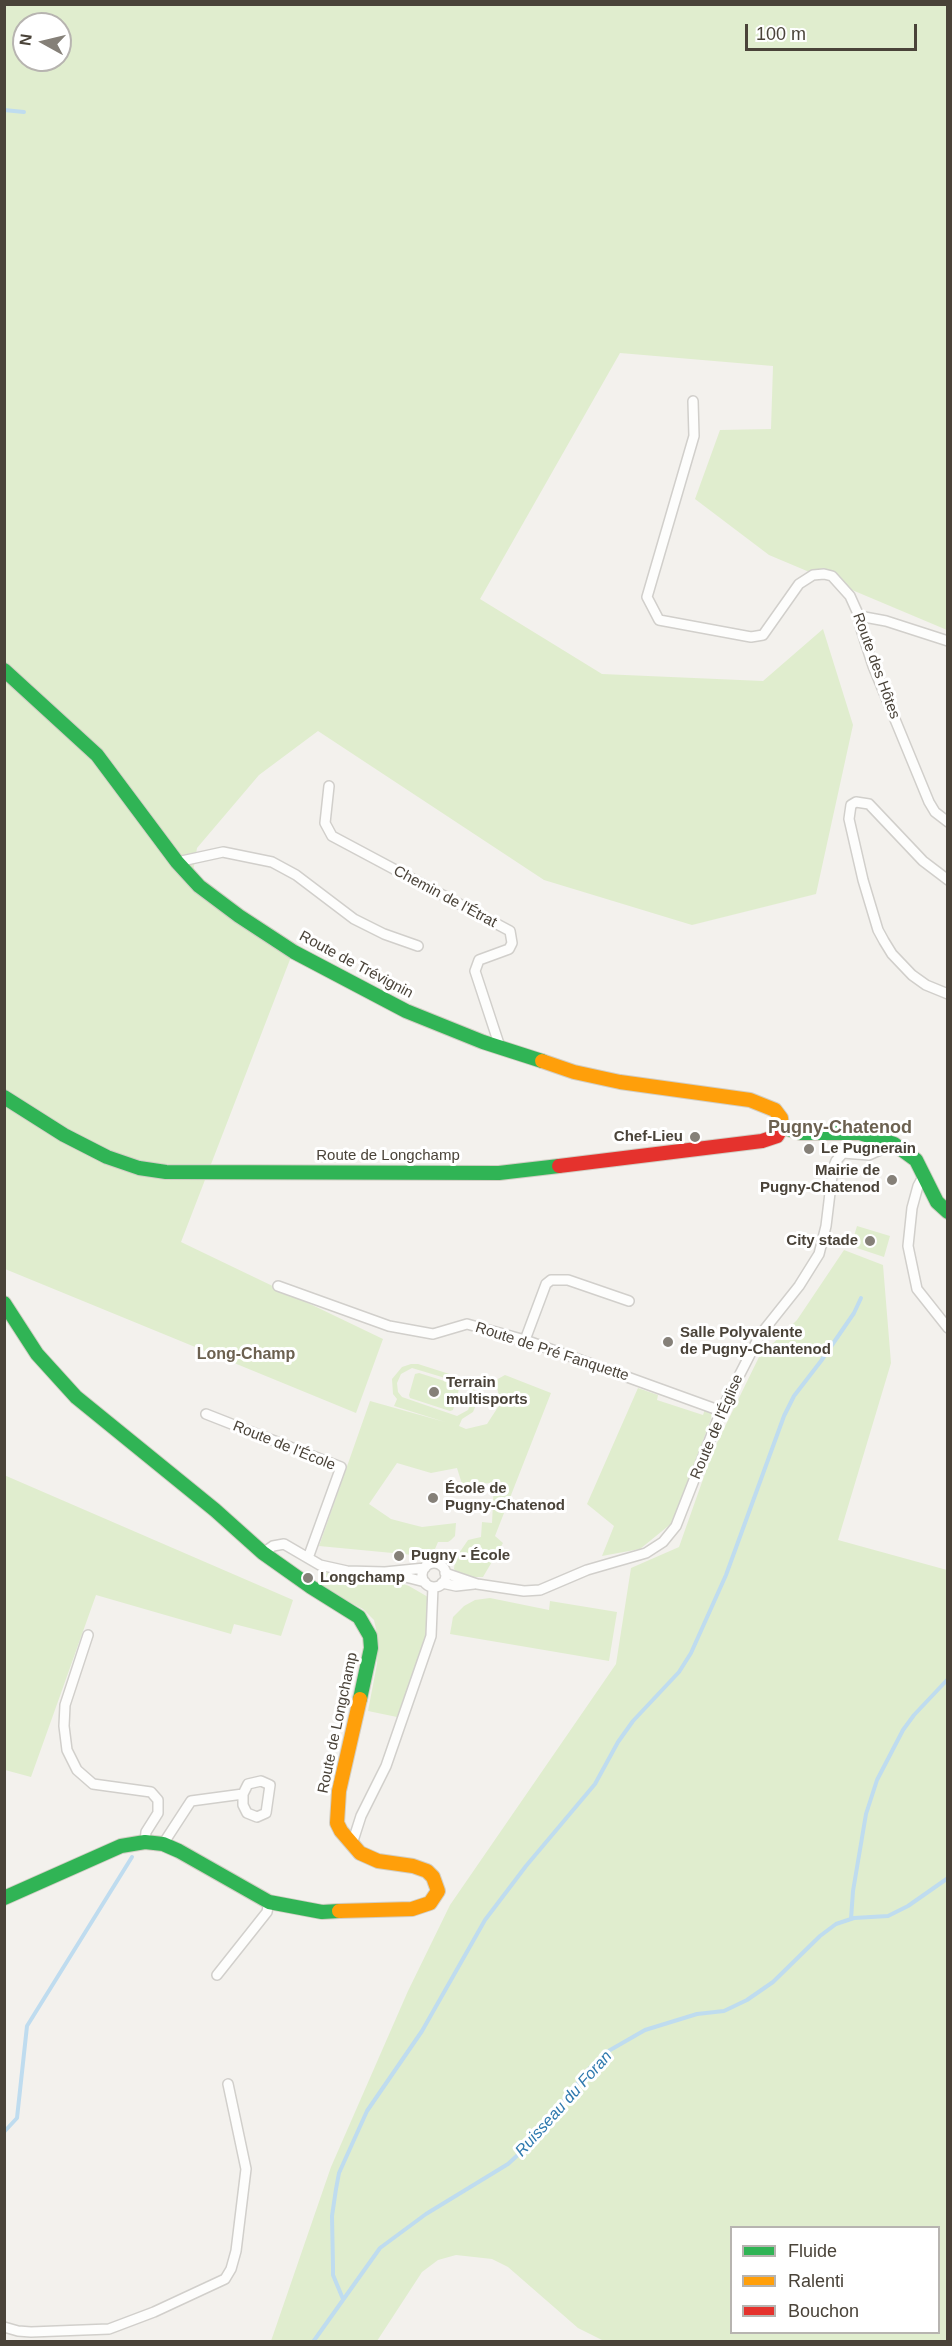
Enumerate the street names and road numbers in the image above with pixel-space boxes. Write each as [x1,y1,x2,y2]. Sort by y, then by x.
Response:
street label: Route des Hôtes [848,610,904,722]
street label: Chemin de l'Étrat [390,862,500,932]
street label: Route de Trévignin [296,927,416,1003]
street label: Route de Longchamp [316,1147,460,1165]
street label: Route de Pré Fanquette [473,1319,631,1385]
street label: Route de l'Église [687,1372,747,1482]
street label: Route de l'École [230,1417,338,1475]
street label: Route de Longchamp [314,1651,362,1795]

